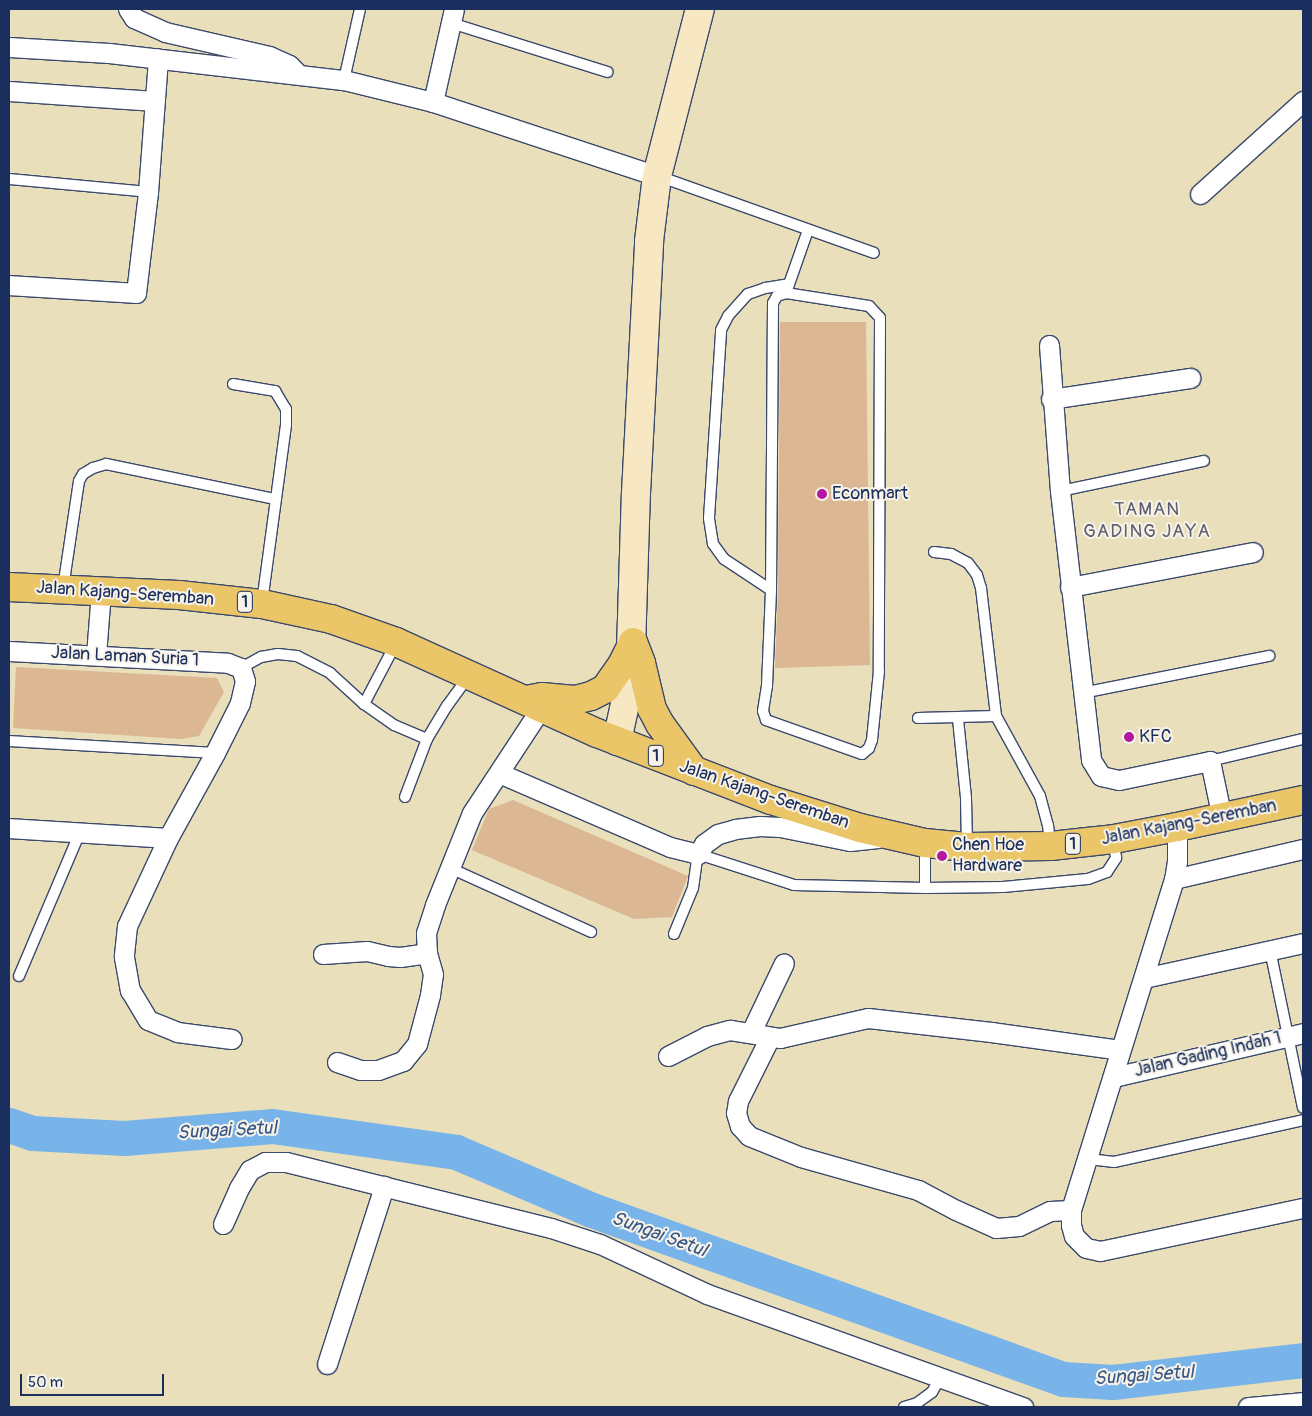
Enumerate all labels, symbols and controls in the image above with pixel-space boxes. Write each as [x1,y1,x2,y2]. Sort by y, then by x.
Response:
place label: Econmart [832,483,908,505]
marker: Econmart [816,488,828,500]
district label: TAMAN GADING JAYA [1082,499,1212,543]
street label: Jalan Kajang-Seremban [35,577,215,611]
road number: 1 [236,588,254,616]
street label: Jalan Laman Suria 1 [50,642,200,672]
place label: KFC [1139,726,1172,748]
marker: KFC [1123,731,1135,743]
road number: 1 [647,742,665,769]
street label: Jalan Kajang-Seremban [676,756,852,834]
street label: Jalan Kajang-Seremban [1099,795,1279,851]
road number: 1 [1064,831,1082,858]
place label: Chen Hoe Hardware [952,835,1024,878]
marker: Chen Hoe Hardware [936,850,948,862]
street label: Jalan Gading Indah 1 [1132,1028,1284,1082]
water label: Sungai Setul [177,1117,277,1145]
water label: Sungai Setul [608,1207,710,1263]
water label: Sungai Setul [1094,1361,1194,1391]
scale bar [22,1364,166,1396]
text: 50 m [28,1373,63,1392]

